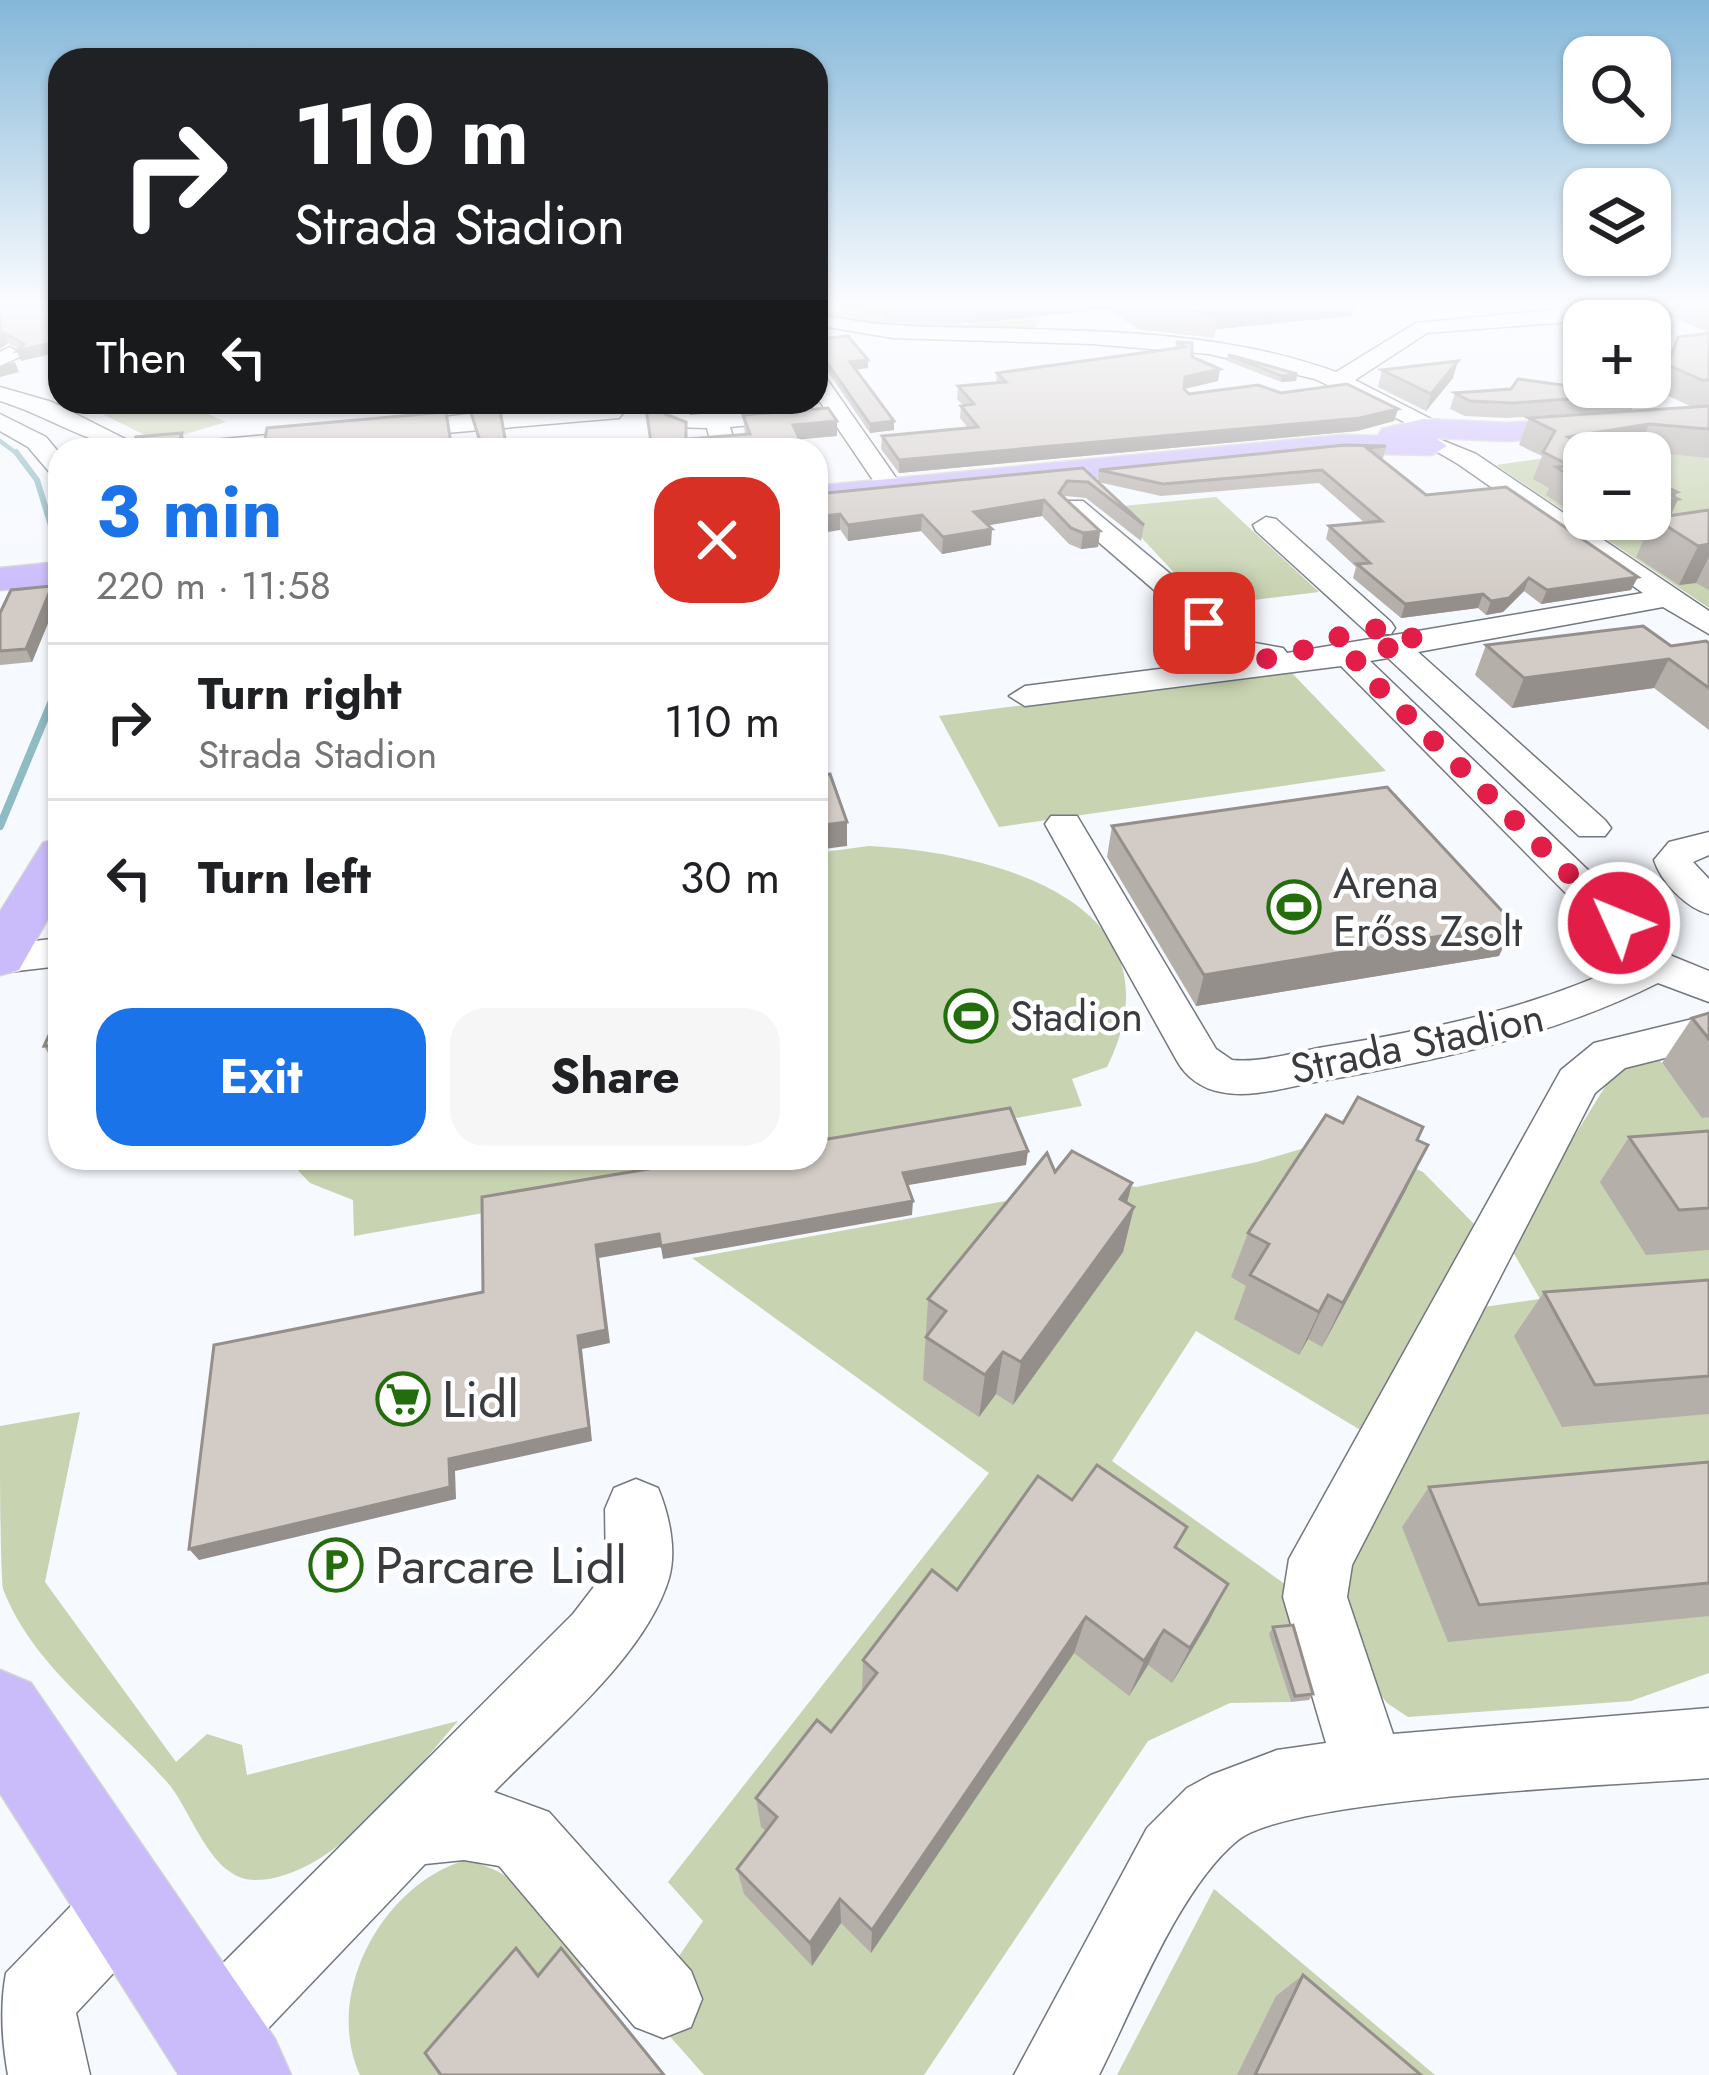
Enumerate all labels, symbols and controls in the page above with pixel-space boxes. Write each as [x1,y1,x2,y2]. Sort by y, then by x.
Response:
map controls [1563,36,1671,540]
button: search [1563,36,1671,144]
text: 110 m [294,74,529,196]
icon: right [96,96,252,252]
button: layers [1563,168,1671,276]
text: Strada Stadion [294,186,625,264]
button: + [1563,300,1671,408]
icon: left [211,324,277,390]
text: Then [96,325,187,390]
button: − [1563,432,1671,540]
text: 3 min [96,460,283,564]
button: close [654,477,780,603]
text: 220 m · 11:58 [96,557,331,614]
pin [1153,572,1255,674]
icon: arrive [1171,590,1237,656]
text: Turn right [198,661,402,726]
icon: right [96,689,162,755]
text: 110 m [664,689,780,754]
text: Strada Stadion [198,726,437,783]
icon: left [96,845,162,911]
text: Turn left [198,845,371,910]
text: 30 m [680,845,780,910]
place label: Arena Erőss Zsolt [1333,853,1522,962]
position arrow [1556,860,1682,986]
sports icon: Arena Erőss Zsolt [1266,879,1322,935]
place label: Stadion [1010,986,1143,1047]
street label: Strada Stadion [1285,986,1549,1100]
sports icon: Stadion [943,988,999,1044]
button: Exit [96,1008,426,1146]
button: Share [450,1008,780,1146]
place label: Lidl [442,1362,519,1436]
supermarket icon: Lidl [375,1371,431,1427]
place label: Parcare Lidl [375,1528,627,1602]
parking icon: Parcare Lidl [308,1537,364,1593]

